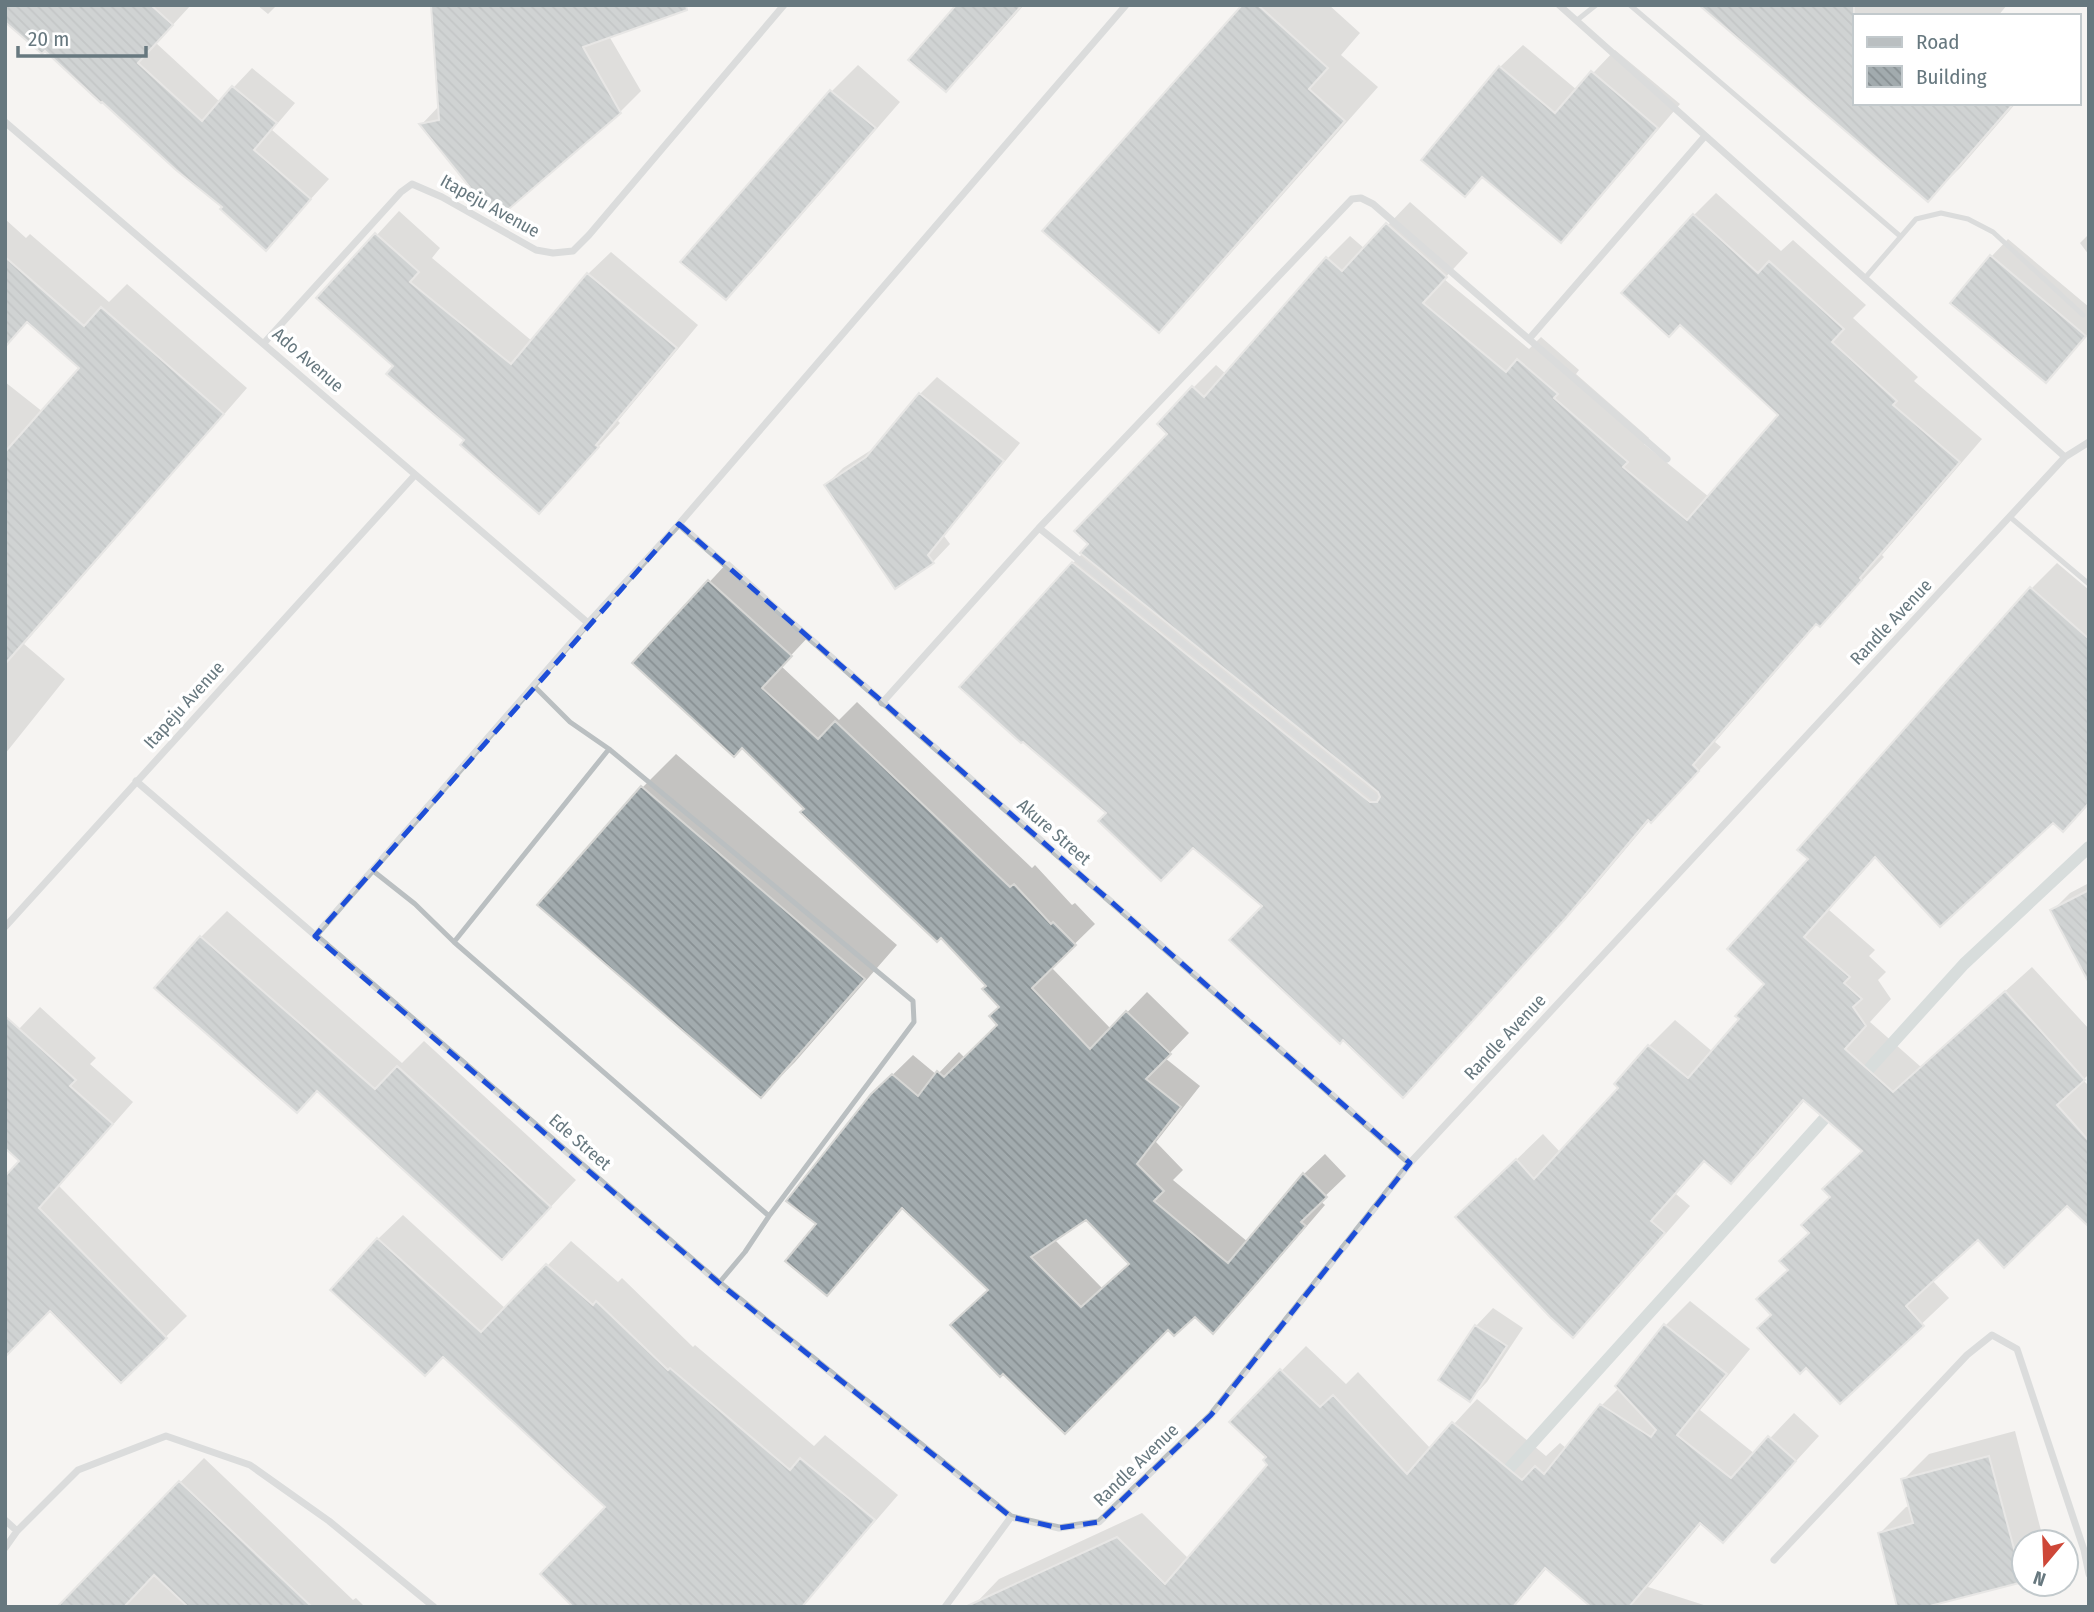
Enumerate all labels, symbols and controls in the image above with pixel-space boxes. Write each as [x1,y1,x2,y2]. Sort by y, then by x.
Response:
scale bar [18,14,145,58]
legend [1853,14,2080,105]
text: 20 m [28,26,69,52]
text: Road [1916,29,1960,55]
text: Building [1916,64,1987,90]
street label: Itapeju Avenue [437,170,544,242]
street label: Ado Avenue [268,323,348,397]
street label: Randle Avenue [1846,574,1936,670]
street label: Itapeju Avenue [139,657,229,753]
street label: Akure Street [1013,794,1095,870]
street label: Randle Avenue [1460,989,1550,1085]
street label: Ede Street [544,1109,616,1175]
street label: Randle Avenue [1089,1419,1183,1511]
north arrow [2010,1528,2080,1598]
text: N [2030,1566,2049,1591]

